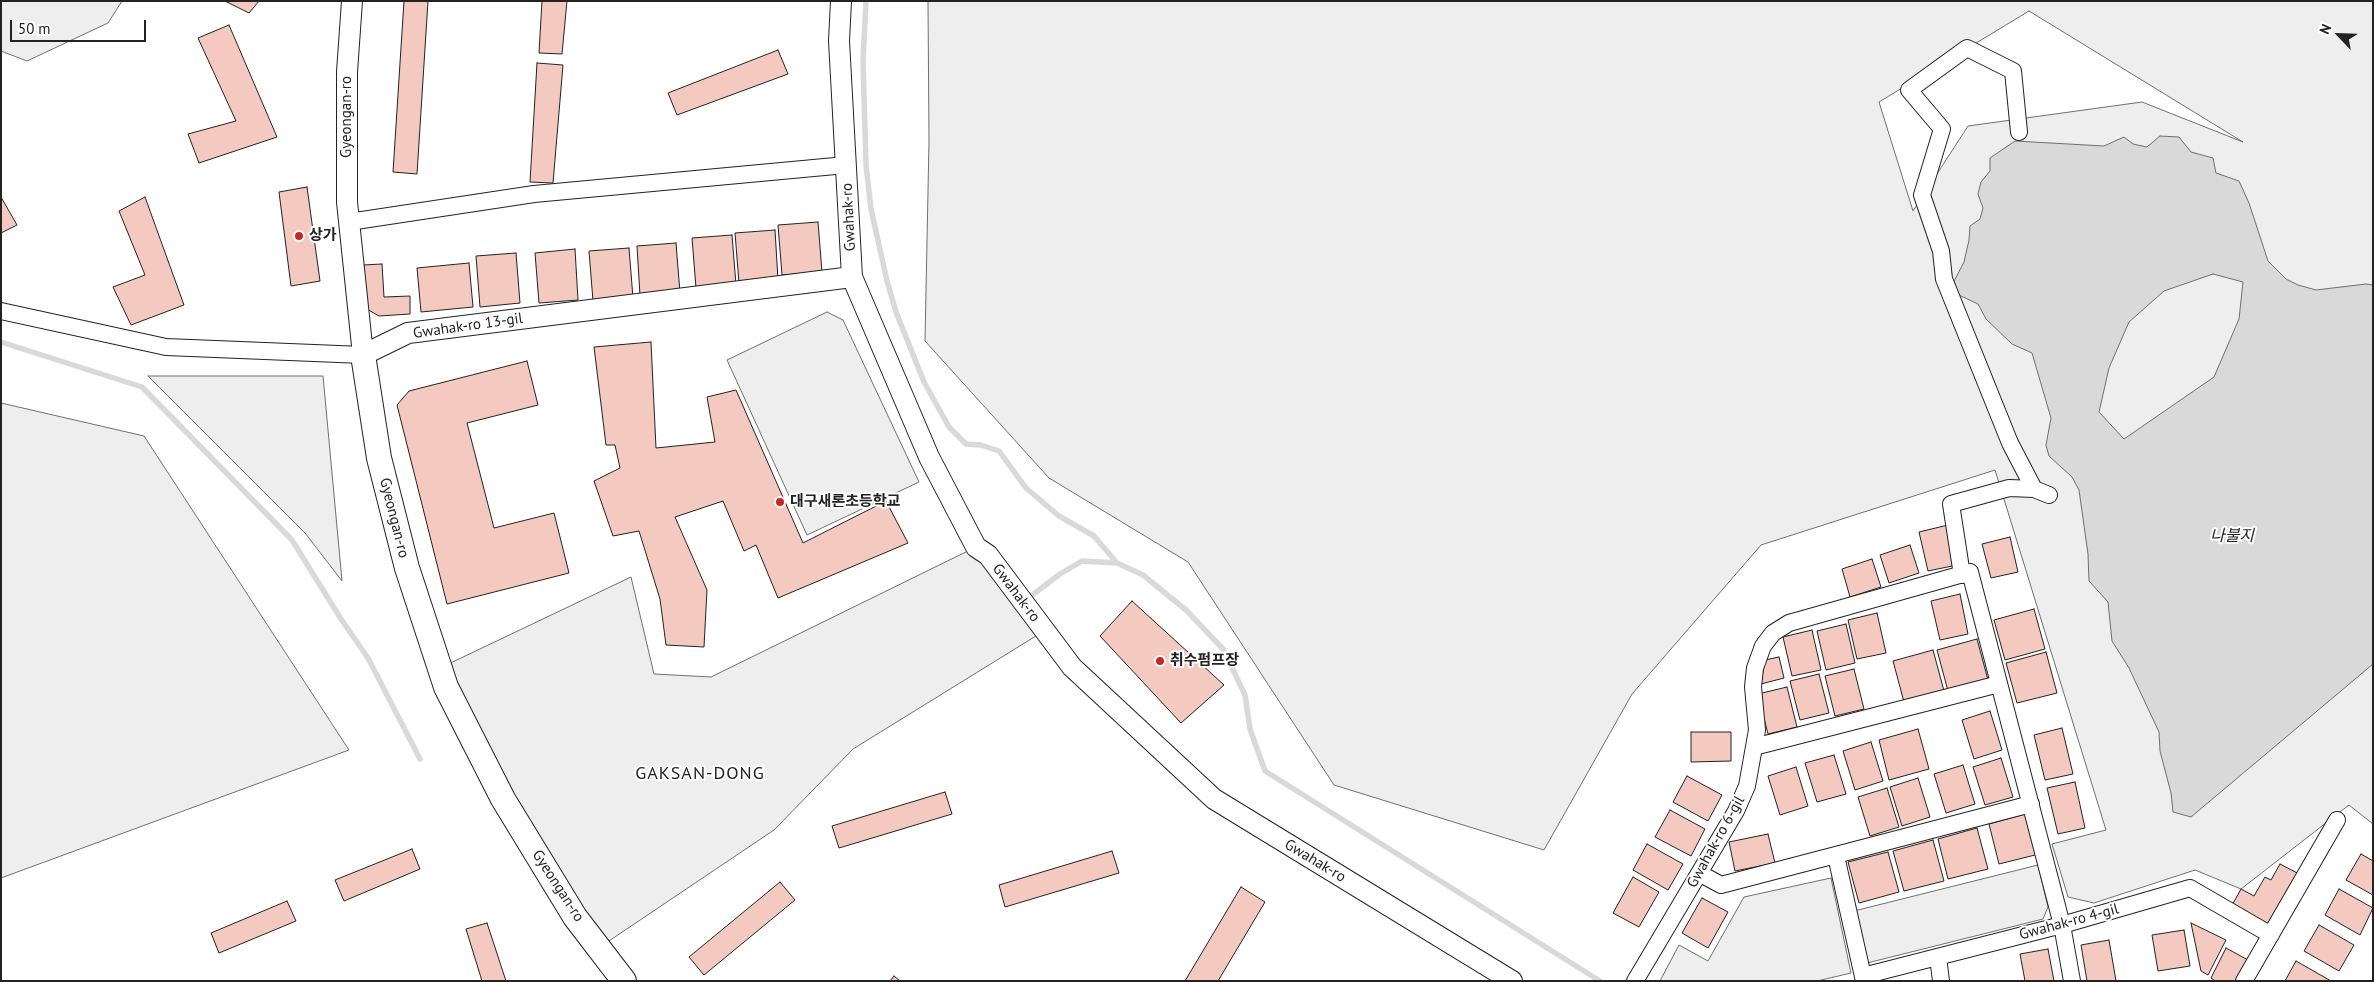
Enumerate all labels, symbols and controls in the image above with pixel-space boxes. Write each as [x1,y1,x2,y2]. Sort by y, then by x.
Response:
scale bar [12,10,149,42]
north arrow [2314,10,2364,60]
text: 50 m [18,19,51,38]
text: N [2315,21,2335,37]
street label: Gyeongan-ro [338,76,356,158]
street label: Gwahak-ro [838,182,860,252]
place label: 상가 [309,227,337,245]
marker: 상가 [293,230,305,242]
street label: Gwahak-ro 13-gil [412,309,524,343]
street label: Gyeongan-ro [375,476,413,560]
place label: 대구새론초등학교 [790,493,900,511]
marker: 대구새론초등학교 [774,496,786,508]
water label: 나불지 [2210,526,2254,546]
street label: Gwahak-ro [988,560,1044,626]
place label: 취수펌프장 [1170,652,1239,670]
marker: 취수펌프장 [1154,655,1166,667]
district label: GAKSAN-DONG [634,763,766,785]
street label: Gwahak-ro 6-gil [1683,793,1749,891]
street label: Gwahak-ro [1281,836,1349,886]
street label: Gyeongan-ro [528,847,588,925]
street label: Gwahak-ro 4-gil [2017,900,2121,944]

